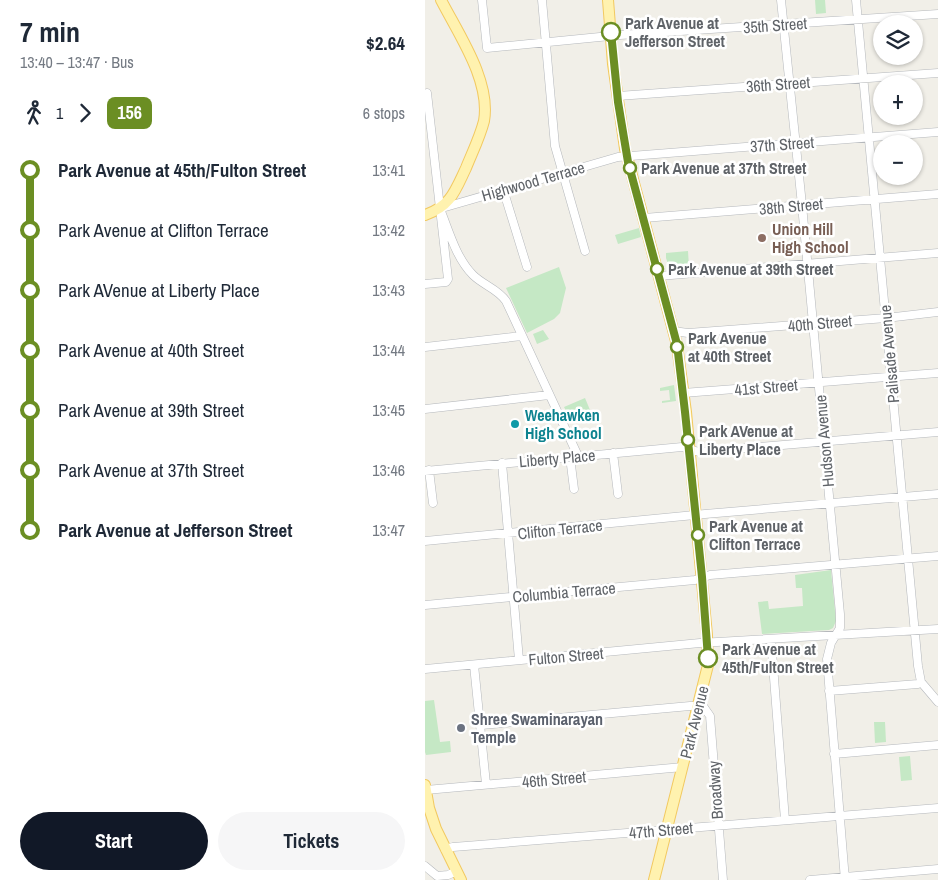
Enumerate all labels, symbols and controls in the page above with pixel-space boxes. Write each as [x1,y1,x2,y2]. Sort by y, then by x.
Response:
place label: Park Avenue at Jefferson Street [625,12,726,52]
street label: 35th Street [742,12,808,38]
text: 7 min [20,13,80,51]
map controls [873,15,923,185]
button: layers [873,15,923,65]
marker: Park Avenue at Jefferson Street [601,22,621,42]
text: $2.64 [366,30,405,56]
text: 13:40 – 13:47 · Bus [20,51,134,73]
street label: 36th Street [745,71,811,97]
button: + [873,75,923,125]
icon: walk [20,99,48,127]
icon: forward [71,99,99,127]
text: 156 [117,100,142,125]
text: 1 [56,102,63,124]
text: 6 stops [363,102,405,124]
street label: 37th Street [749,131,815,157]
button: − [873,135,923,185]
street label: Highwood Terrace [479,156,587,206]
text: Park Avenue at 45th/Fulton Street [58,157,306,183]
place label: Park Avenue at 37th Street [641,157,807,179]
text: 13:41 [372,159,405,181]
marker: Park Avenue at 37th Street [623,161,637,175]
street label: 38th Street [758,192,824,220]
text: Park Avenue at Clifton Terrace [58,217,269,243]
place label: Union Hill High School [772,218,849,258]
text: 13:42 [372,219,405,241]
marker: Union Hill High School [756,232,768,244]
place label: Park Avenue at 39th Street [668,258,834,280]
marker: Park Avenue at 39th Street [650,262,664,276]
text: Park AVenue at Liberty Place [58,277,260,303]
text: 13:43 [372,279,405,301]
street label: Palisade Avenue [874,304,904,404]
street label: 40th Street [787,309,853,337]
place label: Park Avenue at 40th Street [688,327,772,367]
text: Park Avenue at 40th Street [58,337,244,363]
text: 13:44 [372,339,405,361]
marker: Park Avenue at 40th Street [670,340,684,354]
street label: 41st Street [733,373,799,401]
street label: Hudson Avenue [809,394,839,488]
text: Park Avenue at 39th Street [58,397,244,423]
text: 13:45 [372,399,405,421]
place label: Weehawken High School [525,404,602,444]
marker: Weehawken High School [509,418,521,430]
place label: Park AVenue at Liberty Place [699,420,793,460]
marker: Park AVenue at Liberty Place [681,433,695,447]
street label: Liberty Place [518,444,596,472]
text: Park Avenue at 37th Street [58,457,244,483]
text: 13:46 [372,459,405,481]
street label: Clifton Terrace [517,514,603,544]
place label: Park Avenue at Clifton Terrace [709,515,803,555]
text: Park Avenue at Jefferson Street [58,517,292,543]
text: 13:47 [372,519,405,541]
marker: Park Avenue at Clifton Terrace [691,528,705,542]
street label: Columbia Terrace [512,577,616,607]
place label: Park Avenue at 45th/Fulton Street [722,638,834,678]
street label: Fulton Street [528,642,605,670]
marker: Park Avenue at 45th/Fulton Street [698,648,718,668]
street label: Park Avenue [674,683,714,761]
place label: Shree Swaminarayan Temple [471,708,603,748]
marker: Shree Swaminarayan Temple [455,722,467,734]
street label: Broadway [702,760,728,820]
street label: 46th Street [521,765,587,793]
button: Start [20,812,208,870]
button: Tickets [218,812,405,870]
street label: 47th Street [628,816,694,844]

